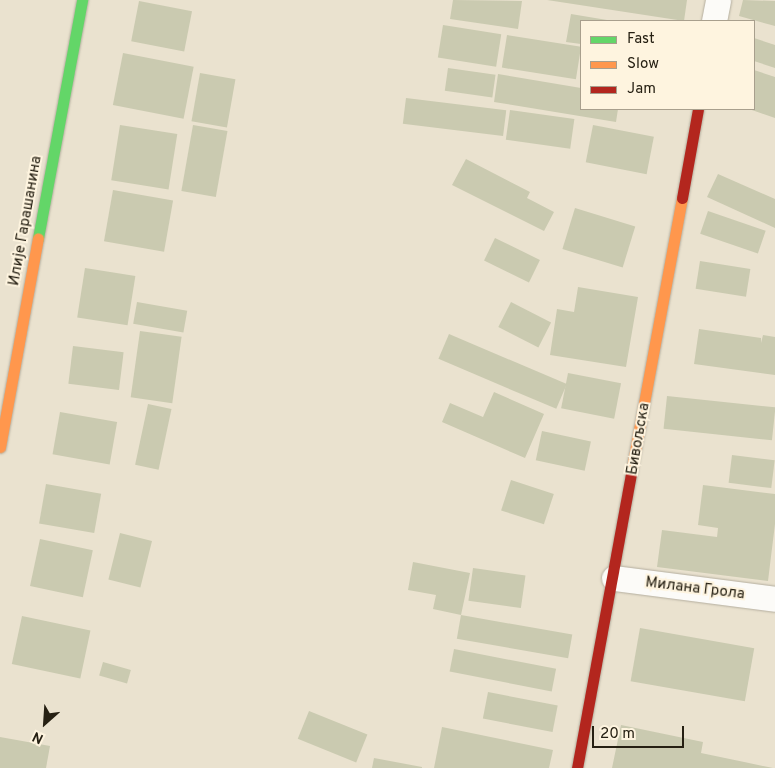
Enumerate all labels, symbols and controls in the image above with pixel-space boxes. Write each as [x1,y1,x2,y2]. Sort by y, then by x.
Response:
legend [580,20,755,110]
text: Fast [627,30,655,49]
text: Slow [627,55,659,74]
text: Jam [627,80,656,99]
street label: Илије Гарашанина [6,155,46,287]
street label: Бивољска [624,402,654,476]
street label: Милана Грола [644,574,746,604]
north arrow [20,698,70,748]
scale bar [595,716,688,748]
text: 20 m [600,725,635,744]
text: N [30,727,46,747]

